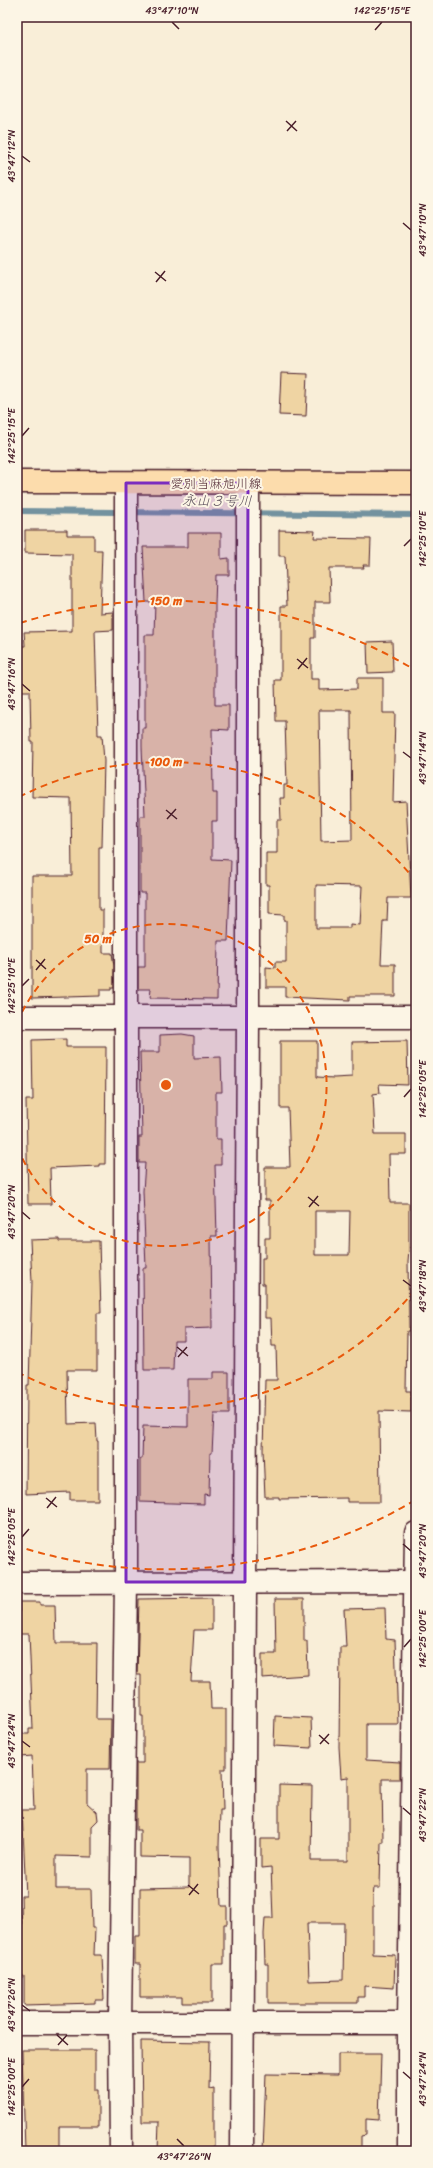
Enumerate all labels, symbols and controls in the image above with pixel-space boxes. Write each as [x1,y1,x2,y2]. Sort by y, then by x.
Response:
text: 43°47'10"N [145,2,199,20]
text: 142°25'15"E [354,2,412,20]
text: 43°47'12"N [3,130,21,182]
text: 43°47'10"N [414,203,432,257]
text: 142°25'15"E [3,406,21,464]
street label: 愛別当麻旭川線 [170,472,262,495]
water label: 永山３号川 [182,488,252,514]
text: 142°25'10"E [414,509,432,567]
text: 150 m [150,590,183,612]
text: 43°47'16"N [3,658,21,710]
text: 43°47'14"N [414,731,432,785]
text: 100 m [150,751,183,773]
text: 50 m [84,928,112,950]
text: 142°25'10"E [3,956,21,1014]
text: 142°25'05"E [414,1058,432,1118]
centre of rings [159,1078,173,1092]
text: 43°47'20"N [3,1184,21,1239]
text: 43°47'18"N [414,1259,432,1313]
text: 142°25'05"E [3,1506,21,1566]
text: 43°47'20"N [414,1523,432,1578]
text: 142°25'00"E [414,1608,432,1668]
text: 43°47'24"N [3,1714,21,1768]
text: 43°47'22"N [414,1788,432,1842]
text: 43°47'26"N [3,1978,21,2032]
text: 43°47'24"N [414,2052,432,2106]
text: 142°25'00"E [3,2056,21,2116]
text: 43°47'26"N [157,2148,211,2166]

